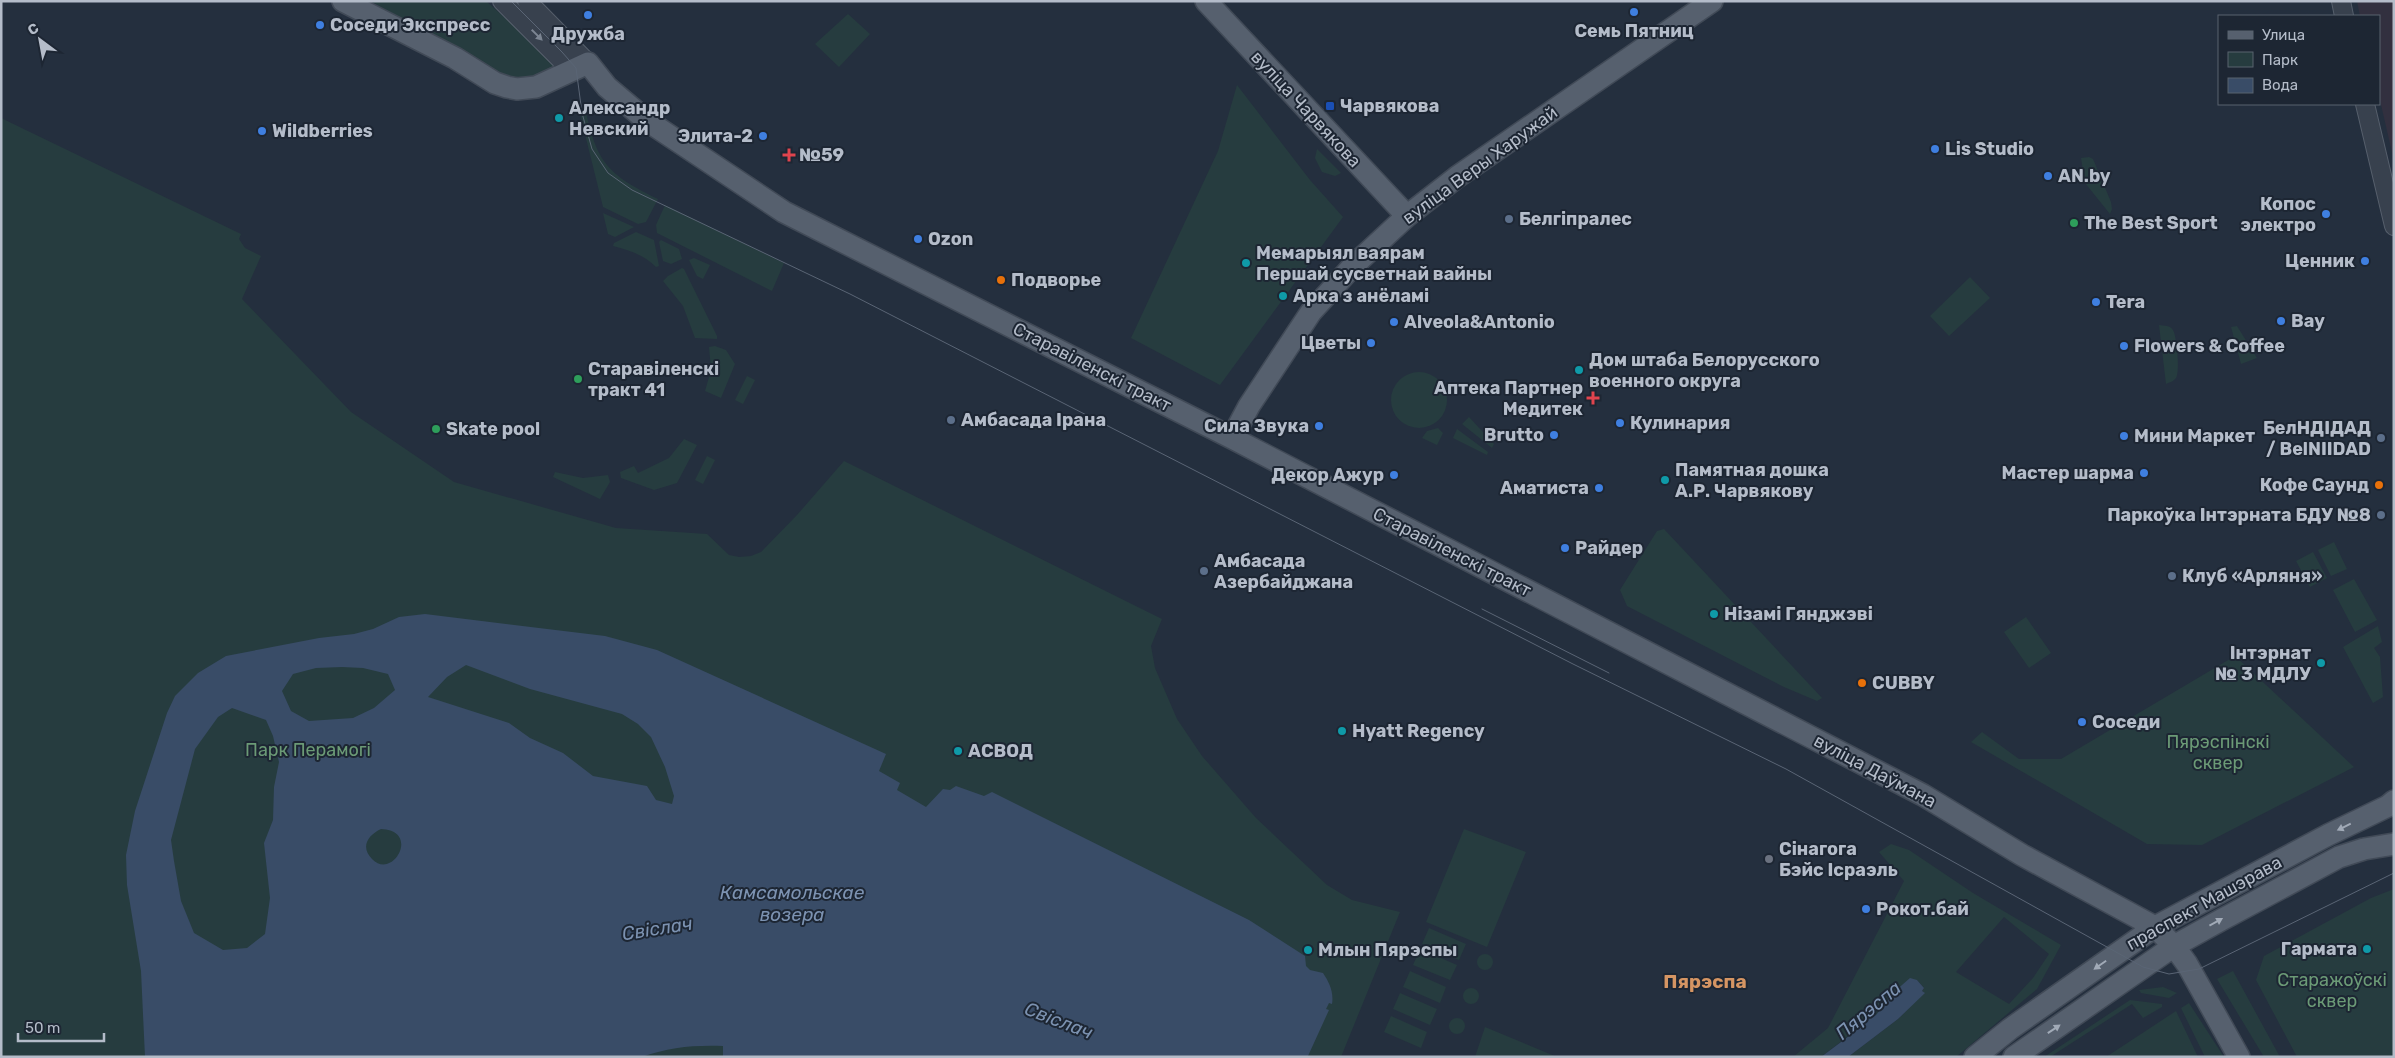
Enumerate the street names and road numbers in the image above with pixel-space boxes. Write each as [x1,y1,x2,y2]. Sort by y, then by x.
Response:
street label: вуліца Чарвякова [1246,46,1366,172]
street label: вуліца Веры Харужай [1398,101,1562,229]
street label: Старавіленскі тракт [1009,318,1175,416]
street label: Старавіленскі тракт [1369,503,1535,601]
street label: вуліца Даўмана [1810,730,1940,812]
street label: праспект Машэрава [2122,851,2286,955]

